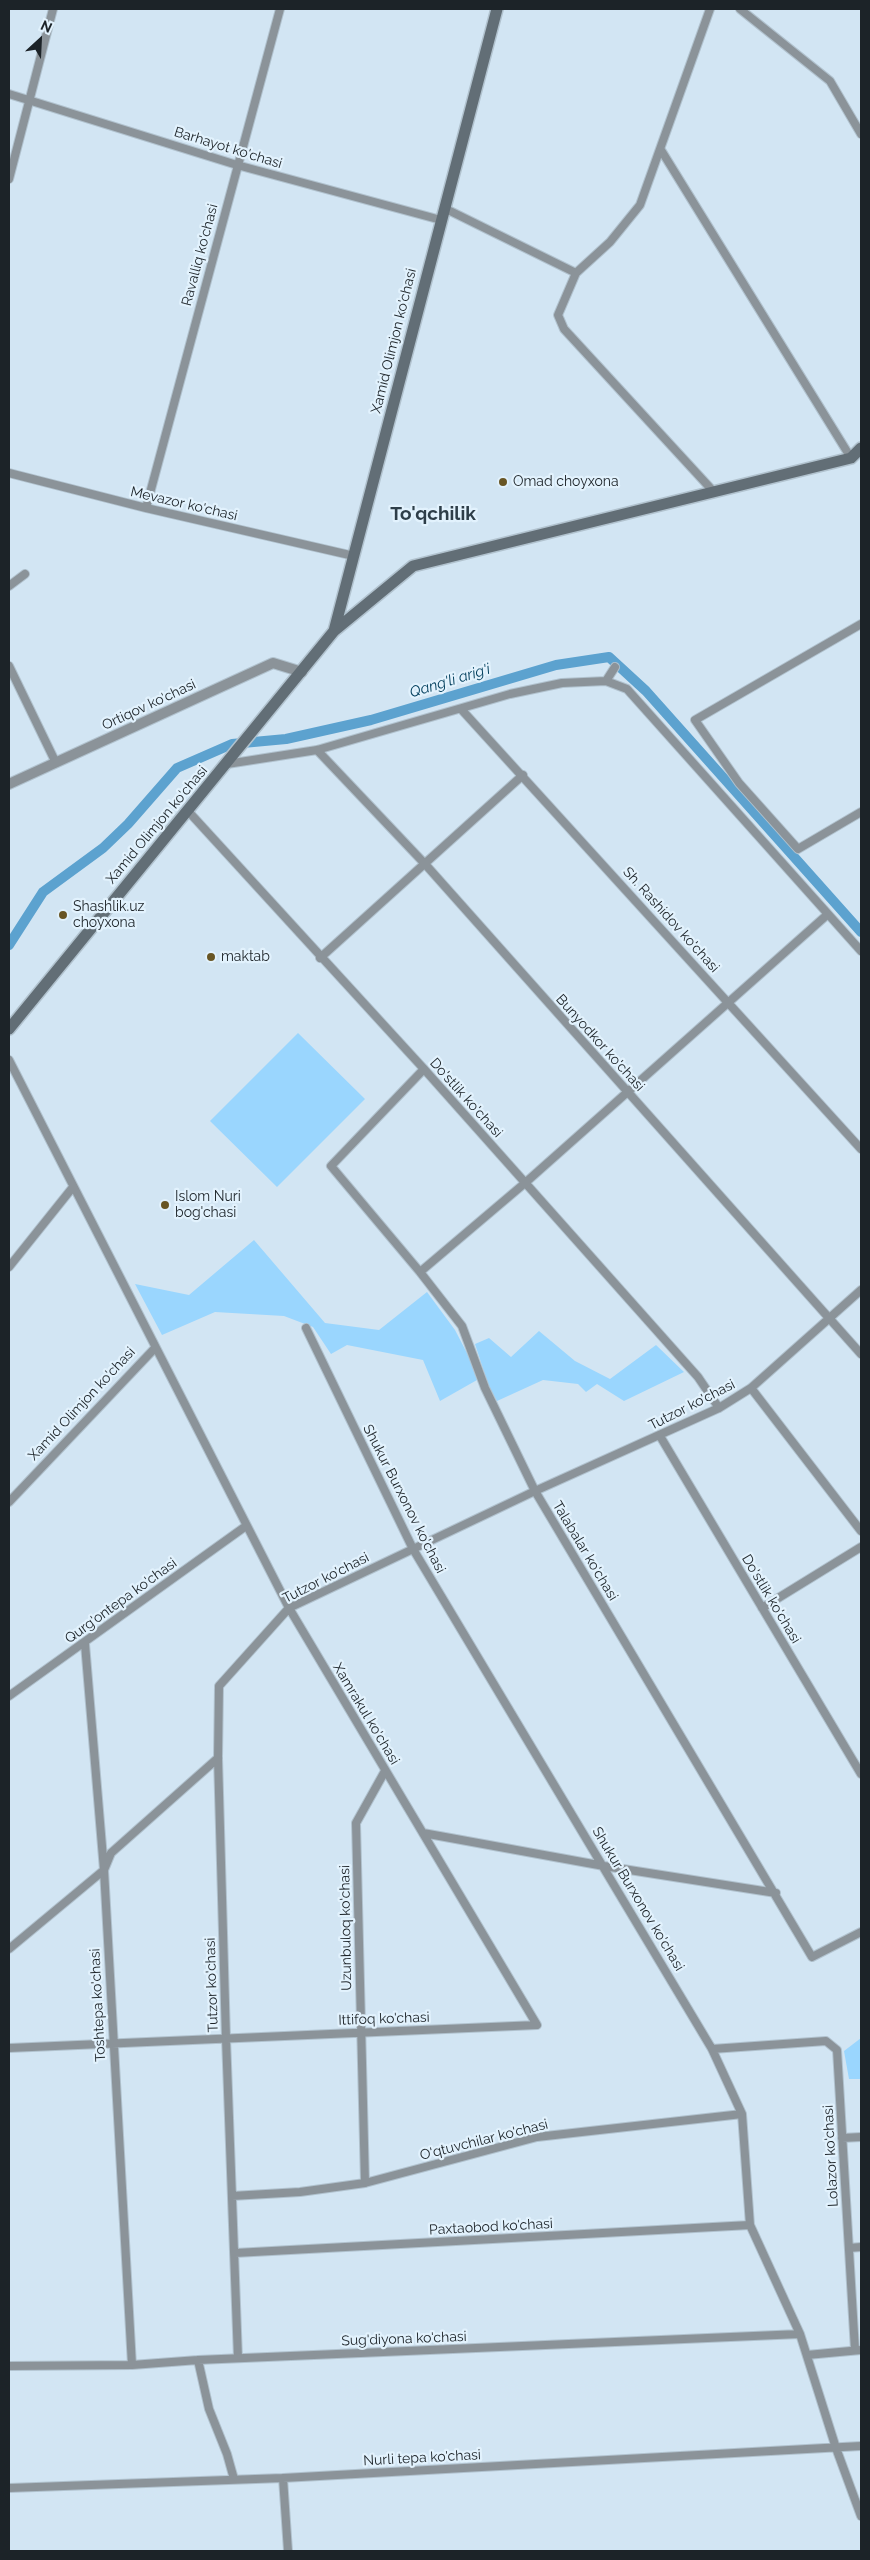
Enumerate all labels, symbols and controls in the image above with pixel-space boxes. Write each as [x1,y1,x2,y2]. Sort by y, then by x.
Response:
north arrow [15,15,65,65]
text: N [38,17,55,36]
street label: Barhayot ko'chasi [172,124,284,172]
street label: Ravalliq ko'chasi [178,202,222,308]
street label: Xamid Olimjon ko'chasi [368,267,420,415]
place label: Omad choyxona [513,474,619,490]
marker: Omad choyxona [497,476,509,488]
street label: Mevazor ko'chasi [129,484,239,524]
district label: To'qchilik [390,503,476,525]
water label: Qang'li arig'i [408,660,492,702]
street label: Ortiqov ko'chasi [99,676,199,734]
street label: Xamid Olimjon ko'chasi [103,763,211,887]
street label: Sh. Rashidov ko'chasi [619,864,723,976]
place label: Shashlik.uz choyxona [73,899,144,932]
marker: Shashlik.uz choyxona [57,909,69,921]
place label: maktab [221,949,270,965]
marker: maktab [205,951,217,963]
street label: Bunyodkor ko'chasi [552,991,648,1095]
street label: Do'stlik ko'chasi [426,1055,506,1141]
place label: Islom Nuri bog'chasi [175,1189,241,1222]
marker: Islom Nuri bog'chasi [159,1199,171,1211]
street label: Xamid Olimjon ko'chasi [25,1344,139,1464]
street label: Tutzor ko'chasi [646,1376,738,1434]
street label: Shukur Burxonov ko'chasi [359,1422,449,1576]
street label: Talabalar ko'chasi [549,1498,621,1604]
street label: Tutzor ko'chasi [280,1549,372,1607]
street label: Do'stlik ko'chasi [738,1551,804,1647]
street label: Qurg'ontepa ko'chasi [62,1555,180,1647]
street label: Xamrakul ko'chasi [329,1660,403,1768]
street label: Shukur Burxonov ko'chasi [588,1824,688,1974]
street label: Uzunbuloq ko'chasi [337,1865,355,1991]
street label: Tutzor ko'chasi [202,1937,222,2033]
street label: Toshtepa ko'chasi [87,1948,109,2062]
street label: Ittifoq ko'chasi [338,2009,430,2029]
street label: Lolazor ko'chasi [820,2105,842,2207]
street label: O'qtuvchilar ko'chasi [418,2116,550,2164]
street label: Paxtaobod ko'chasi [429,2215,553,2239]
street label: Sug'diyona ko'chasi [341,2328,467,2350]
street label: Nurli tepa ko'chasi [363,2447,481,2469]

